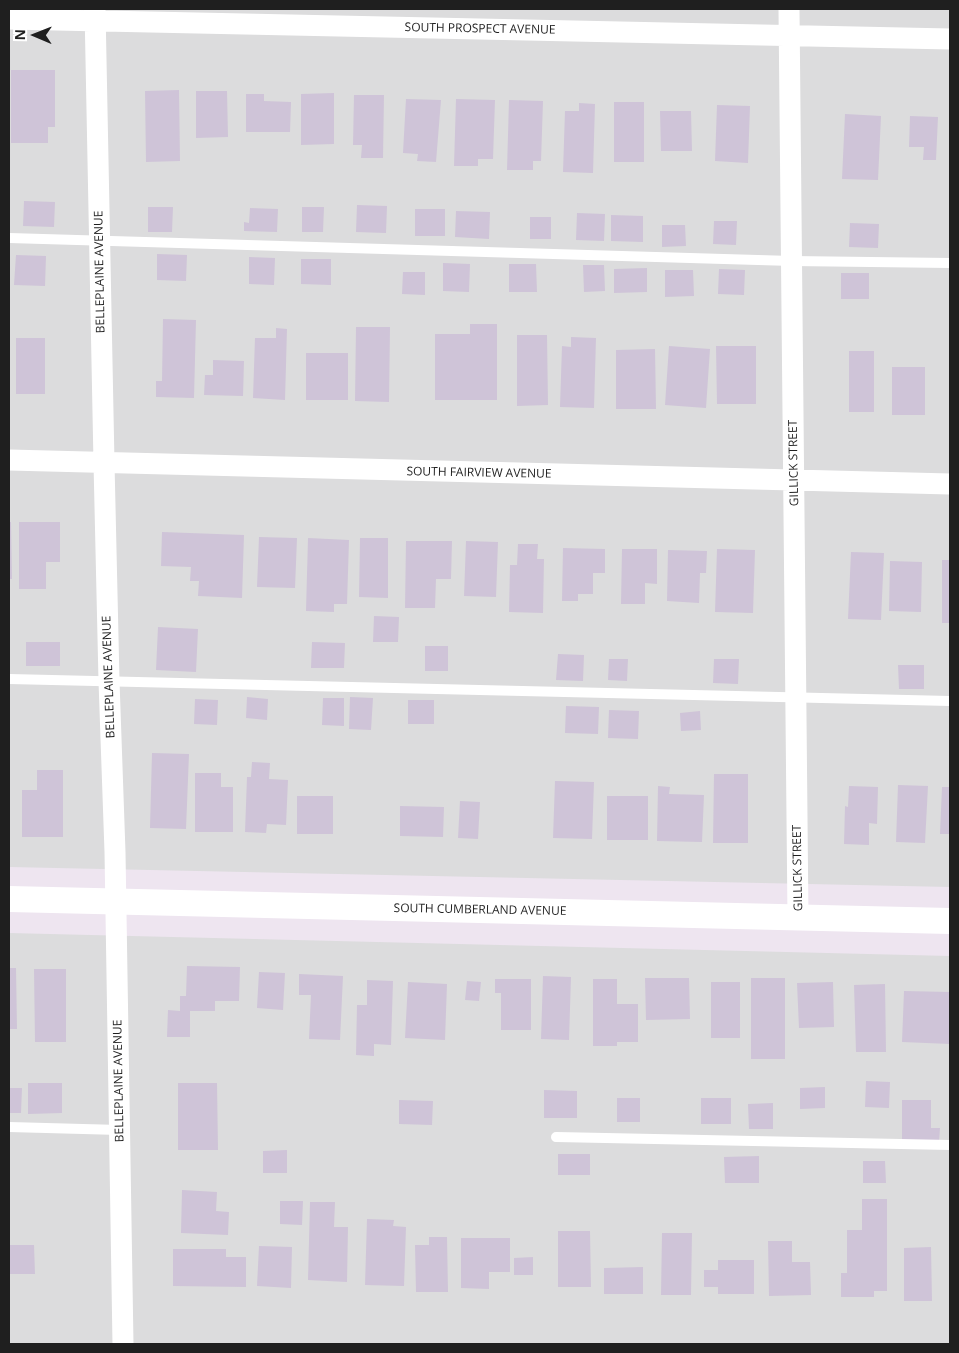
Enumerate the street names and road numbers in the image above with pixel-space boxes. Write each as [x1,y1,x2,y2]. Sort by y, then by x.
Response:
street label: SOUTH PROSPECT AVENUE [404,20,556,38]
street label: BELLEPLAINE AVENUE [92,211,108,333]
street label: GILLICK STREET [786,420,802,506]
street label: SOUTH FAIRVIEW AVENUE [406,465,552,481]
street label: BELLEPLAINE AVENUE [100,615,118,739]
street label: GILLICK STREET [790,825,806,911]
street label: SOUTH CUMBERLAND AVENUE [394,901,566,919]
street label: BELLEPLAINE AVENUE [111,1020,127,1142]

